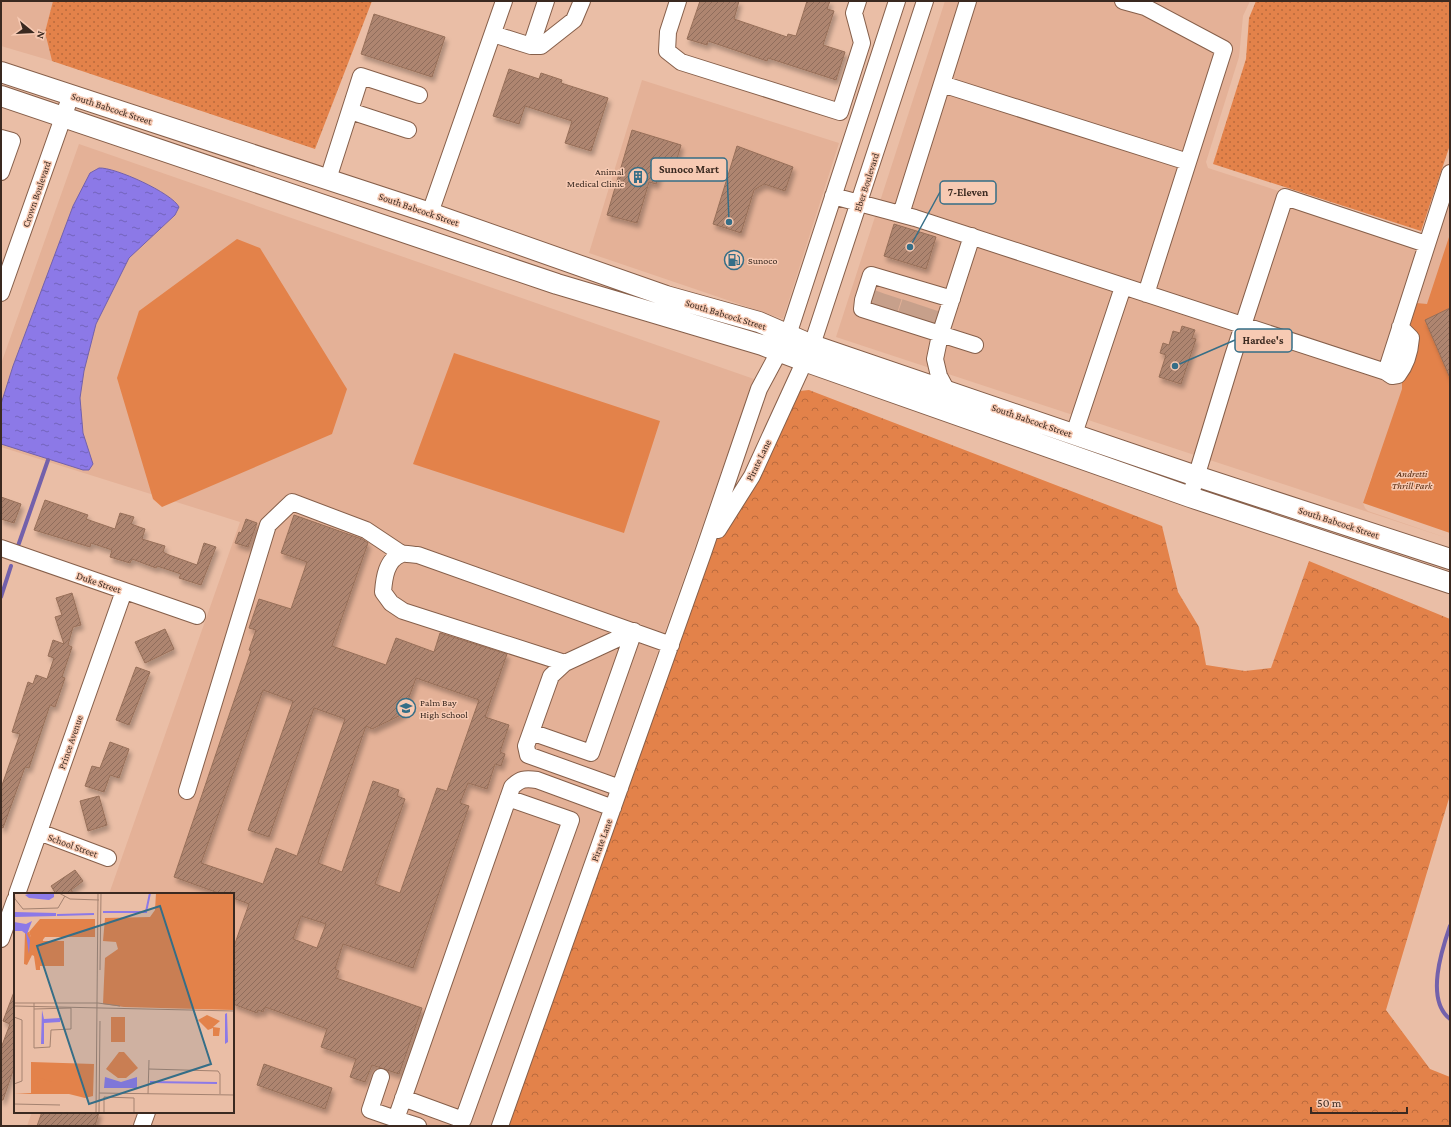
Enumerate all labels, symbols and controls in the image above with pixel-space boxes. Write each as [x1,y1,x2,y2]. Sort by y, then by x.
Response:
north arrow [12,12,52,52]
text: N [34,30,48,41]
street label: South Babcock Street [70,90,154,127]
street label: Eber Boulevard [852,151,881,213]
callout: Sunoco Mart [651,158,727,181]
street label: Crown Boulevard [20,159,53,229]
text: Sunoco Mart [659,163,719,175]
place label: Animal Medical Clinic [567,166,625,189]
building icon: Animal Medical Clinic [627,166,649,188]
callout: 7-Eleven [940,181,996,204]
text: 7-Eleven [948,186,989,198]
street label: South Babcock Street [377,191,461,229]
fuel station icon: Sunoco [723,249,745,271]
place label: Sunoco [748,255,777,266]
street label: South Babcock Street [684,297,768,332]
callout: Hardee's [1235,329,1292,352]
text: Hardee's [1243,334,1284,346]
street label: South Babcock Street [990,402,1074,440]
street label: Pirate Lane [744,437,773,483]
park label: Andretti Thrill Park [1392,468,1433,491]
street label: South Babcock Street [1297,504,1381,541]
street label: Duke Street [75,570,123,595]
school or university icon: Palm Bay High School [395,697,417,719]
place label: Palm Bay High School [420,697,468,720]
street label: Prince Avenue [56,713,85,771]
street label: Pirate Lane [589,817,614,863]
street label: School Street [47,831,100,860]
inset map [14,893,234,1113]
scale bar [1311,1089,1407,1115]
text: 50 m [1317,1096,1342,1110]

